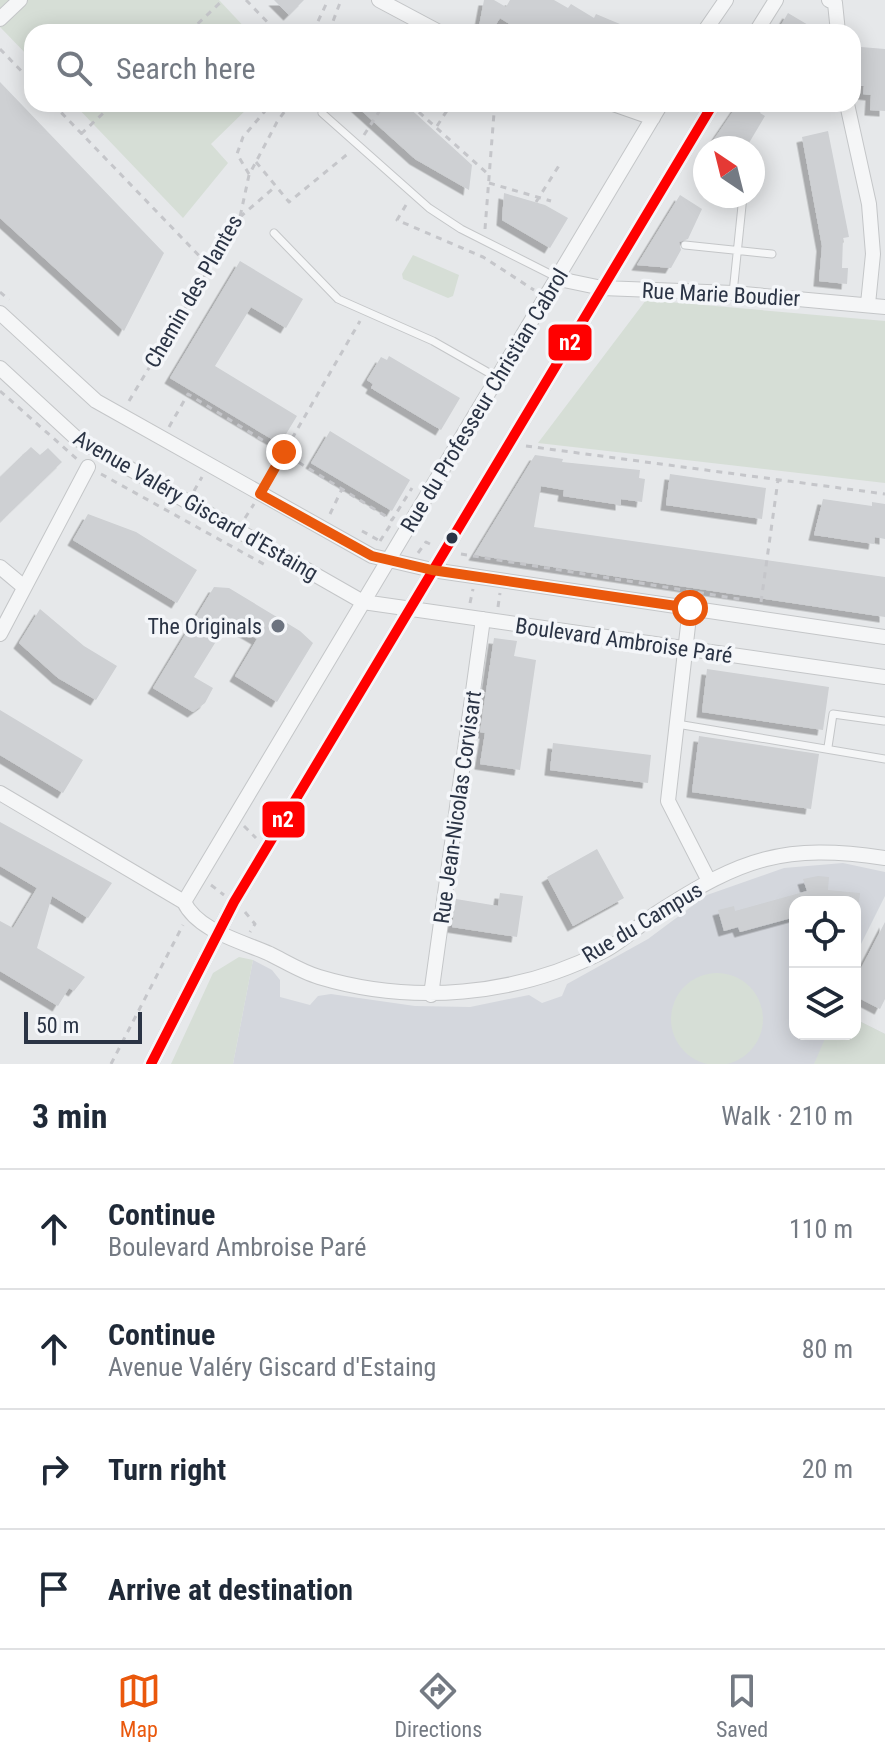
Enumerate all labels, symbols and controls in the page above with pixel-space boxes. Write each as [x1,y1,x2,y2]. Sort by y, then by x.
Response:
search box [24,24,861,112]
icon: search [52,46,96,90]
text: Search here [116,51,256,86]
north arrow [693,136,765,208]
street label: Chemin des Plantes [140,210,247,372]
street label: Rue du Professeur Christian Cabrol [396,264,573,537]
street label: Rue Marie Boudier [641,278,801,311]
line badge: n2 [547,323,593,362]
text: n2 [559,330,581,355]
street label: Avenue Valéry Giscard d'Estaing [69,425,322,586]
route end [266,434,302,470]
unlabelled marker [444,530,460,546]
route start [672,590,708,626]
street label: Boulevard Ambroise Paré [514,613,734,668]
place label: The Originals [147,614,262,639]
marker: The Originals [269,617,287,635]
street label: Rue Jean-Nicolas Corvisart [429,689,486,925]
line badge: n2 [261,800,306,839]
text: n2 [272,807,294,832]
street label: Rue du Campus [578,877,707,968]
map controls [789,896,861,1040]
button: locate [789,896,861,968]
button: layers [789,968,861,1040]
scale bar [24,1008,142,1044]
text: 50 m [36,1013,79,1038]
text: 3 min [32,1096,108,1136]
text: Walk · 210 m [721,1101,853,1131]
text: Continue [108,1197,215,1232]
icon: ahead [32,1207,76,1251]
text: 110 m [789,1214,853,1244]
text: Boulevard Ambroise Paré [108,1232,366,1262]
text: Continue [108,1317,215,1352]
icon: ahead [32,1327,76,1371]
text: 80 m [802,1334,853,1364]
text: Avenue Valéry Giscard d'Estaing [108,1352,436,1382]
icon: right [32,1447,76,1491]
text: Turn right [108,1452,226,1487]
text: 20 m [802,1454,853,1484]
icon: arrive [32,1567,76,1611]
text: Arrive at destination [108,1572,353,1607]
tab: Map [117,1669,161,1742]
tab: Directions [394,1669,482,1742]
tab: Saved [716,1669,768,1742]

